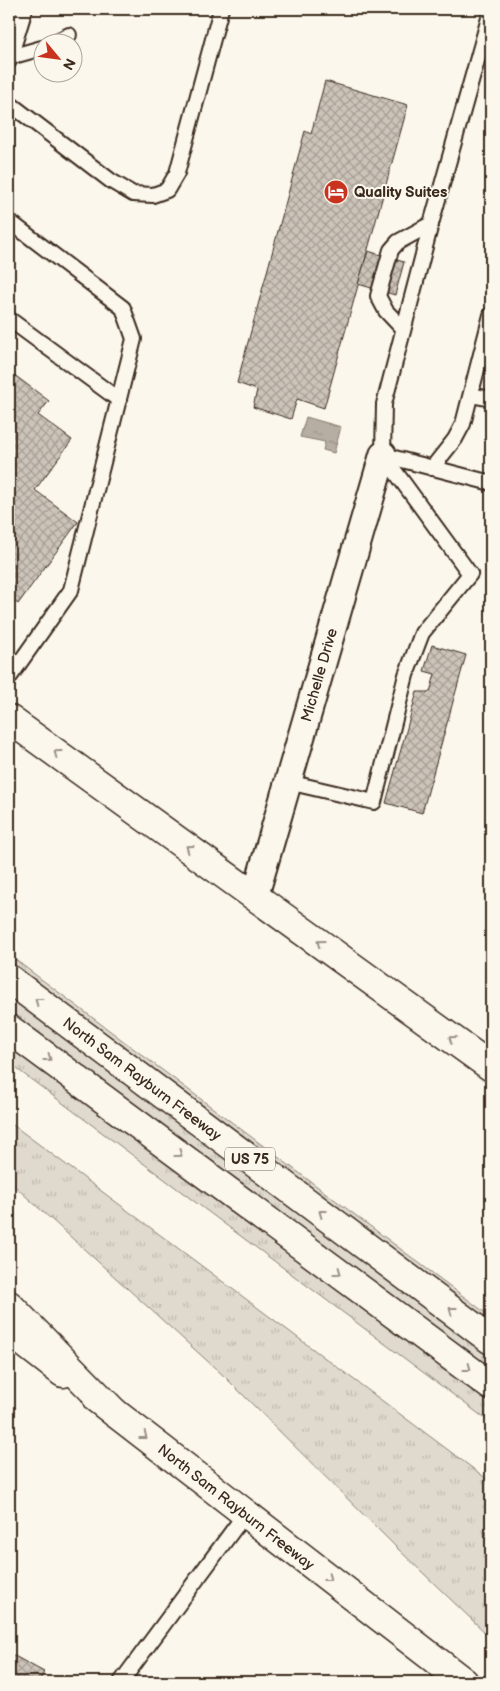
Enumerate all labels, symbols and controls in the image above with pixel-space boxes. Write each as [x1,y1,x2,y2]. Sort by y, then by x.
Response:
north arrow [32,32,82,82]
text: N [59,55,79,73]
hotel icon: Quality Suites [323,179,349,205]
place label: Quality Suites [354,183,447,202]
street label: Michelle Drive [297,626,342,724]
one-way arrow [53,750,63,759]
one-way arrow [185,845,195,854]
one-way arrow [316,940,326,949]
one-way arrow [34,998,44,1007]
street label: North Sam Rayburn Freeway [59,1014,225,1145]
one-way arrow [448,1036,458,1045]
one-way arrow [42,1052,52,1061]
road number: US 75 [225,1148,275,1170]
one-way arrow [173,1149,182,1157]
one-way arrow [318,1210,328,1219]
one-way arrow [332,1266,341,1274]
one-way arrow [448,1307,458,1316]
one-way arrow [462,1363,471,1371]
one-way arrow [138,1430,147,1438]
street label: North Sam Rayburn Freeway [154,1440,318,1575]
one-way arrow [322,1572,331,1580]

